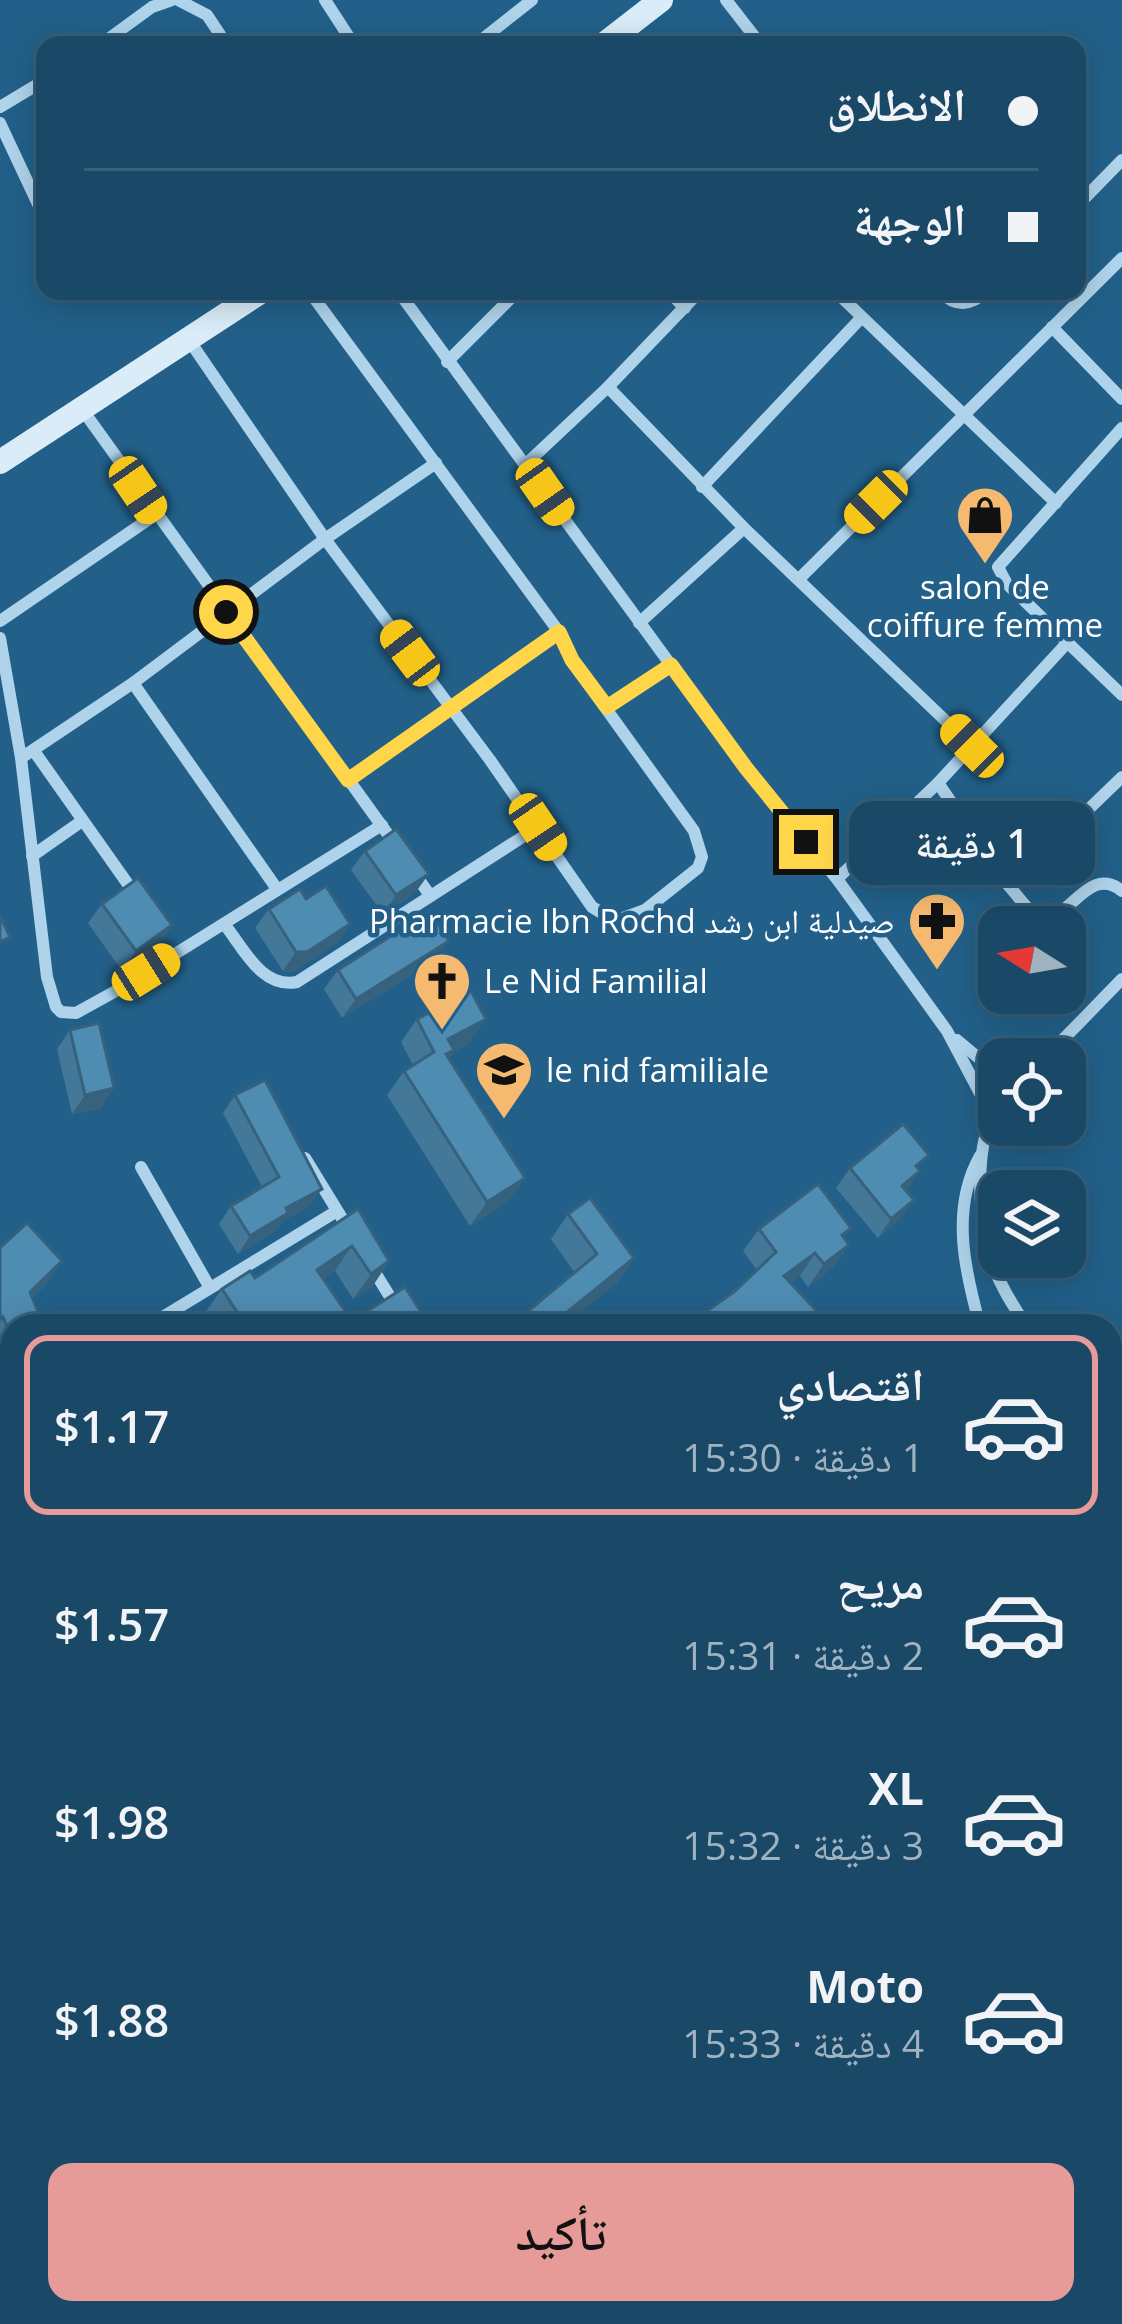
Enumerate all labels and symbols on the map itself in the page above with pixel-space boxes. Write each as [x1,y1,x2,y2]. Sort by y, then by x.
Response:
car [103,450,173,530]
car [510,452,580,532]
car [838,464,914,540]
shop icon: salon de coiffure femme [954,484,1016,566]
place label: salon de coiffure femme [867,564,1103,647]
route start [199,585,253,639]
car [374,613,446,693]
car [934,708,1010,784]
car [503,787,573,867]
callout: 1 دقيقة [848,800,1094,884]
route end [779,815,833,869]
pharmacy icon: Pharmacie Ibn Rochd صيدلية ابن رشد [906,890,968,972]
place label: Pharmacie Ibn Rochd صيدلية ابن رشد [369,898,895,943]
north arrow [978,906,1086,1014]
car [106,938,186,1006]
church icon: Le Nid Familial [411,950,473,1032]
place label: Le Nid Familial [484,958,708,1003]
school or university icon: le nid familiale [473,1039,535,1121]
place label: le nid familiale [546,1047,769,1092]

